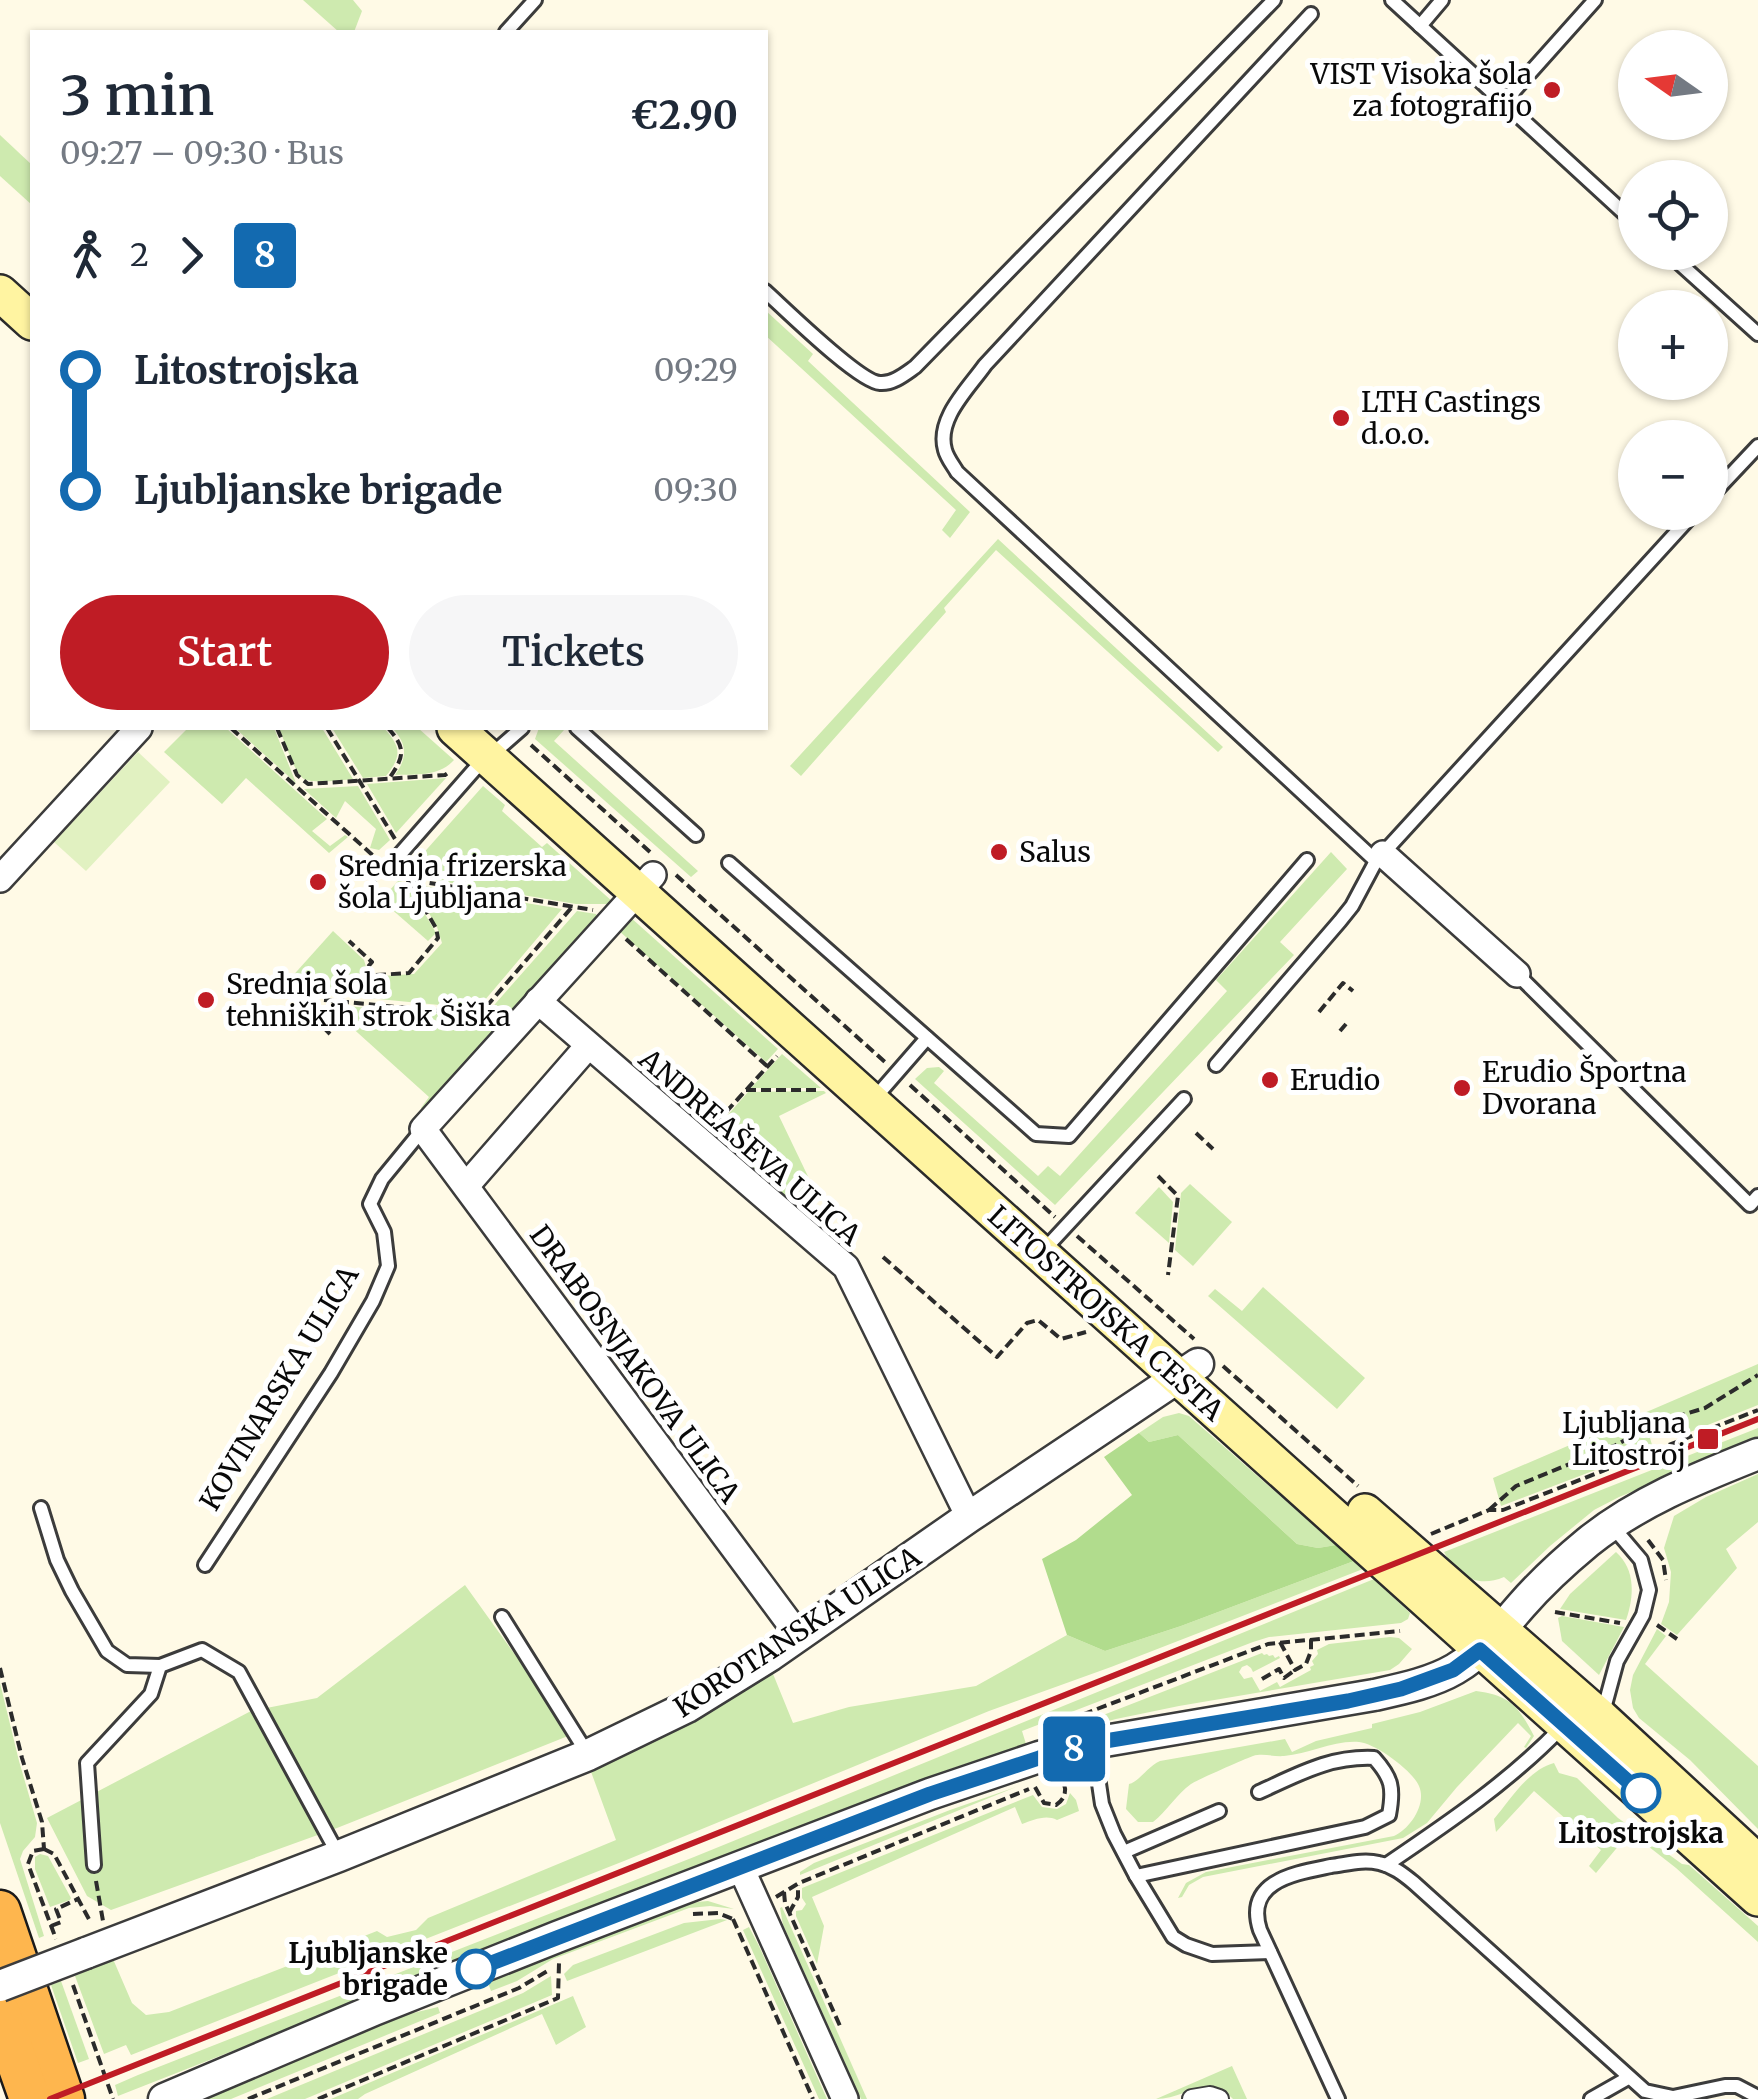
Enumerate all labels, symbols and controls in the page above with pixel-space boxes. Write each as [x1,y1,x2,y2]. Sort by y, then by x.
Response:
north arrow [1618,30,1728,140]
map controls [1618,30,1728,530]
place label: VIST Visoka šola za fotografijo [1309,56,1532,124]
text: 3 min [60,61,214,130]
marker: VIST Visoka šola za fotografijo [1541,79,1563,101]
text: €2.90 [630,92,738,139]
text: 09:27 – 09:30 · Bus [60,133,344,173]
button: locate [1618,160,1728,270]
icon: walk [60,228,115,283]
icon: forward [164,228,219,283]
text: 8 [254,233,276,277]
text: 2 [130,235,149,275]
button: + [1618,290,1728,400]
text: Litostrojska [134,347,359,394]
text: 09:29 [654,350,738,390]
place label: LTH Castings d.o.o. [1361,384,1541,452]
marker: LTH Castings d.o.o. [1330,407,1352,429]
button: − [1618,420,1728,530]
text: Ljubljanske brigade [134,467,503,514]
text: 09:30 [653,470,738,510]
button: Start [60,595,389,710]
button: Tickets [409,595,738,710]
place label: Salus [1019,834,1091,870]
marker: Salus [988,841,1010,863]
place label: Srednja frizerska šola Ljubljana [338,848,567,916]
marker: Srednja frizerska šola Ljubljana [307,871,329,893]
place label: Srednja šola tehniških strok Šiška [226,966,511,1034]
marker: Srednja šola tehniških strok Šiška [195,989,217,1011]
street label: ANDREAŠEVA ULICA [631,1040,868,1253]
place label: Erudio Športna Dvorana [1482,1054,1687,1122]
place label: Erudio [1290,1062,1380,1098]
marker: Erudio [1259,1069,1281,1091]
marker: Erudio Športna Dvorana [1451,1077,1473,1099]
street label: LITOSTROJSKA CESTA [981,1198,1231,1429]
street label: DRABOSNJAKOVA ULICA [522,1218,748,1510]
street label: KOVINARSKA ULICA [192,1259,366,1517]
place label: Ljubljana Litostroj [1562,1405,1686,1473]
marker: Ljubljana Litostroj [1695,1426,1721,1452]
street label: KOROTANSKA ULICA [667,1539,927,1725]
line badge: 8 [1042,1716,1106,1782]
text: 8 [1063,1727,1085,1771]
marker: Litostrojska [1622,1774,1660,1812]
place label: Litostrojska [1558,1815,1724,1851]
place label: Ljubljanske brigade [288,1935,448,2003]
marker: Ljubljanske brigade [457,1950,495,1988]

